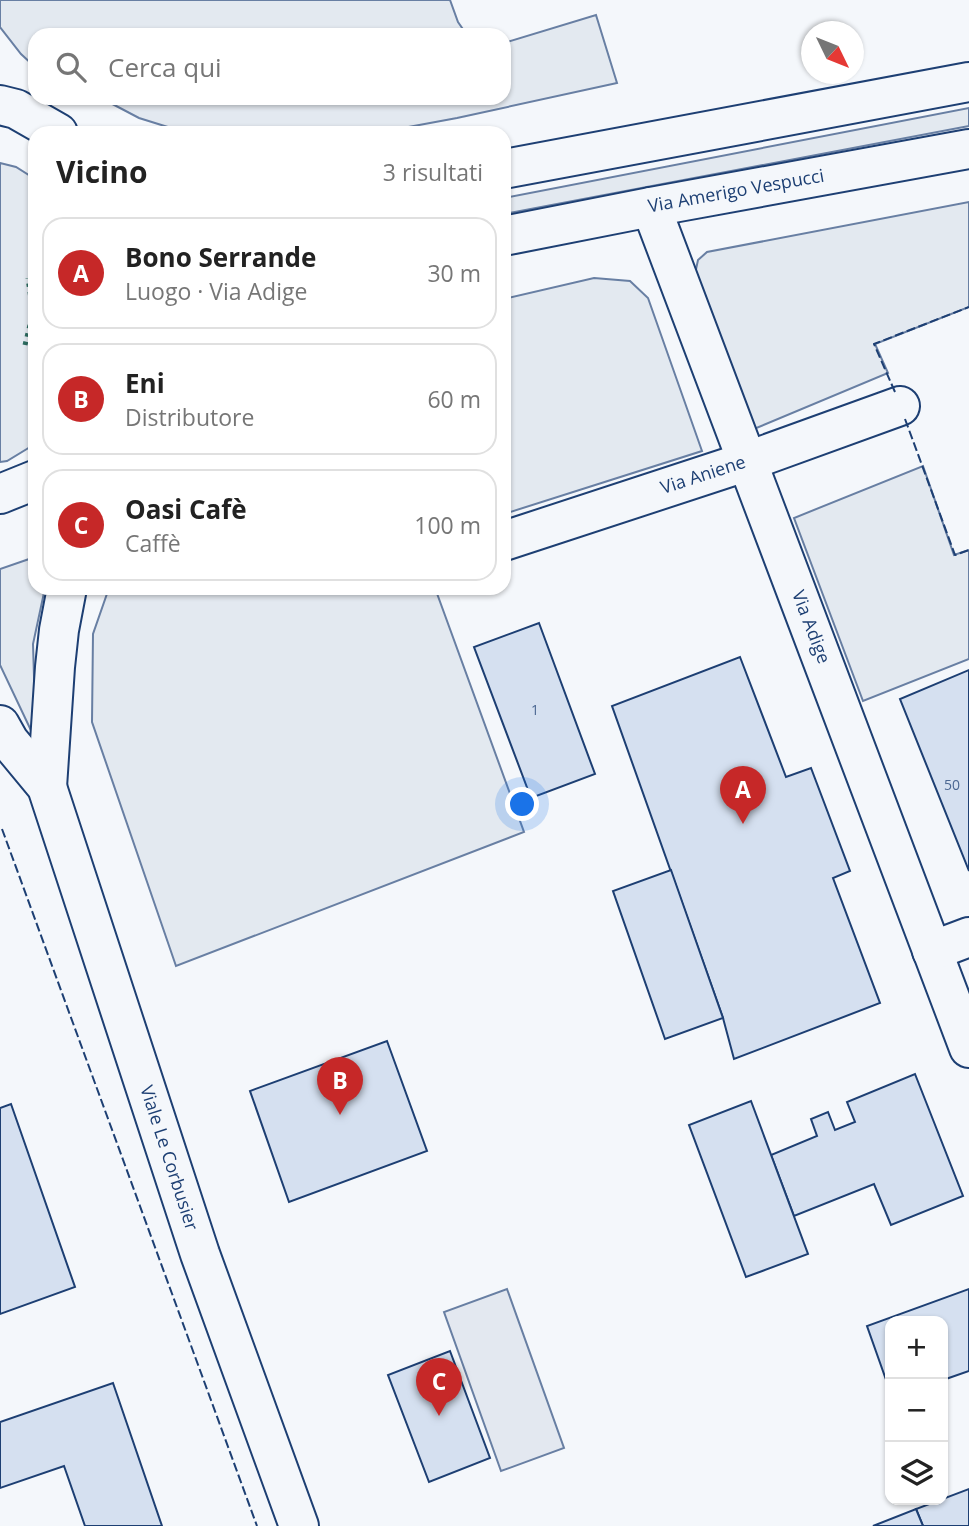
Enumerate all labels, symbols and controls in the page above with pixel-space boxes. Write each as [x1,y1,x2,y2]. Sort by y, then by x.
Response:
north arrow [801,21,864,84]
search box [28,28,511,105]
icon: search [52,48,90,86]
text: Cerca qui [108,49,222,85]
text: Vicino [56,151,148,192]
text: 3 risultati [383,156,483,188]
street label: Via Amerigo Vespucci [646,163,826,217]
text: Bono Serrande [125,239,316,275]
text: A [73,257,89,289]
text: 30 m [427,257,481,289]
text: Luogo · Via Adige [125,275,307,307]
text: Eni [125,365,165,401]
text: B [73,383,89,415]
text: 60 m [427,383,481,415]
text: Distributore [125,401,254,433]
street label: Via Aniene [657,449,748,499]
text: Oasi Cafè [125,491,247,527]
text: C [74,509,88,541]
text: 100 m [414,509,481,541]
text: Caffè [125,527,181,559]
street label: Via Adige [787,587,837,667]
house number: 1 [531,700,539,719]
pin: A [720,766,766,824]
house number: 50 [944,775,960,794]
your location [505,787,539,821]
pin: B [317,1057,363,1115]
street label: Viale Le Corbusier [135,1082,205,1234]
map controls [885,1316,948,1505]
button: + [885,1316,948,1379]
pin: C [416,1358,462,1416]
button: − [885,1379,948,1442]
button: layers [885,1442,948,1505]

